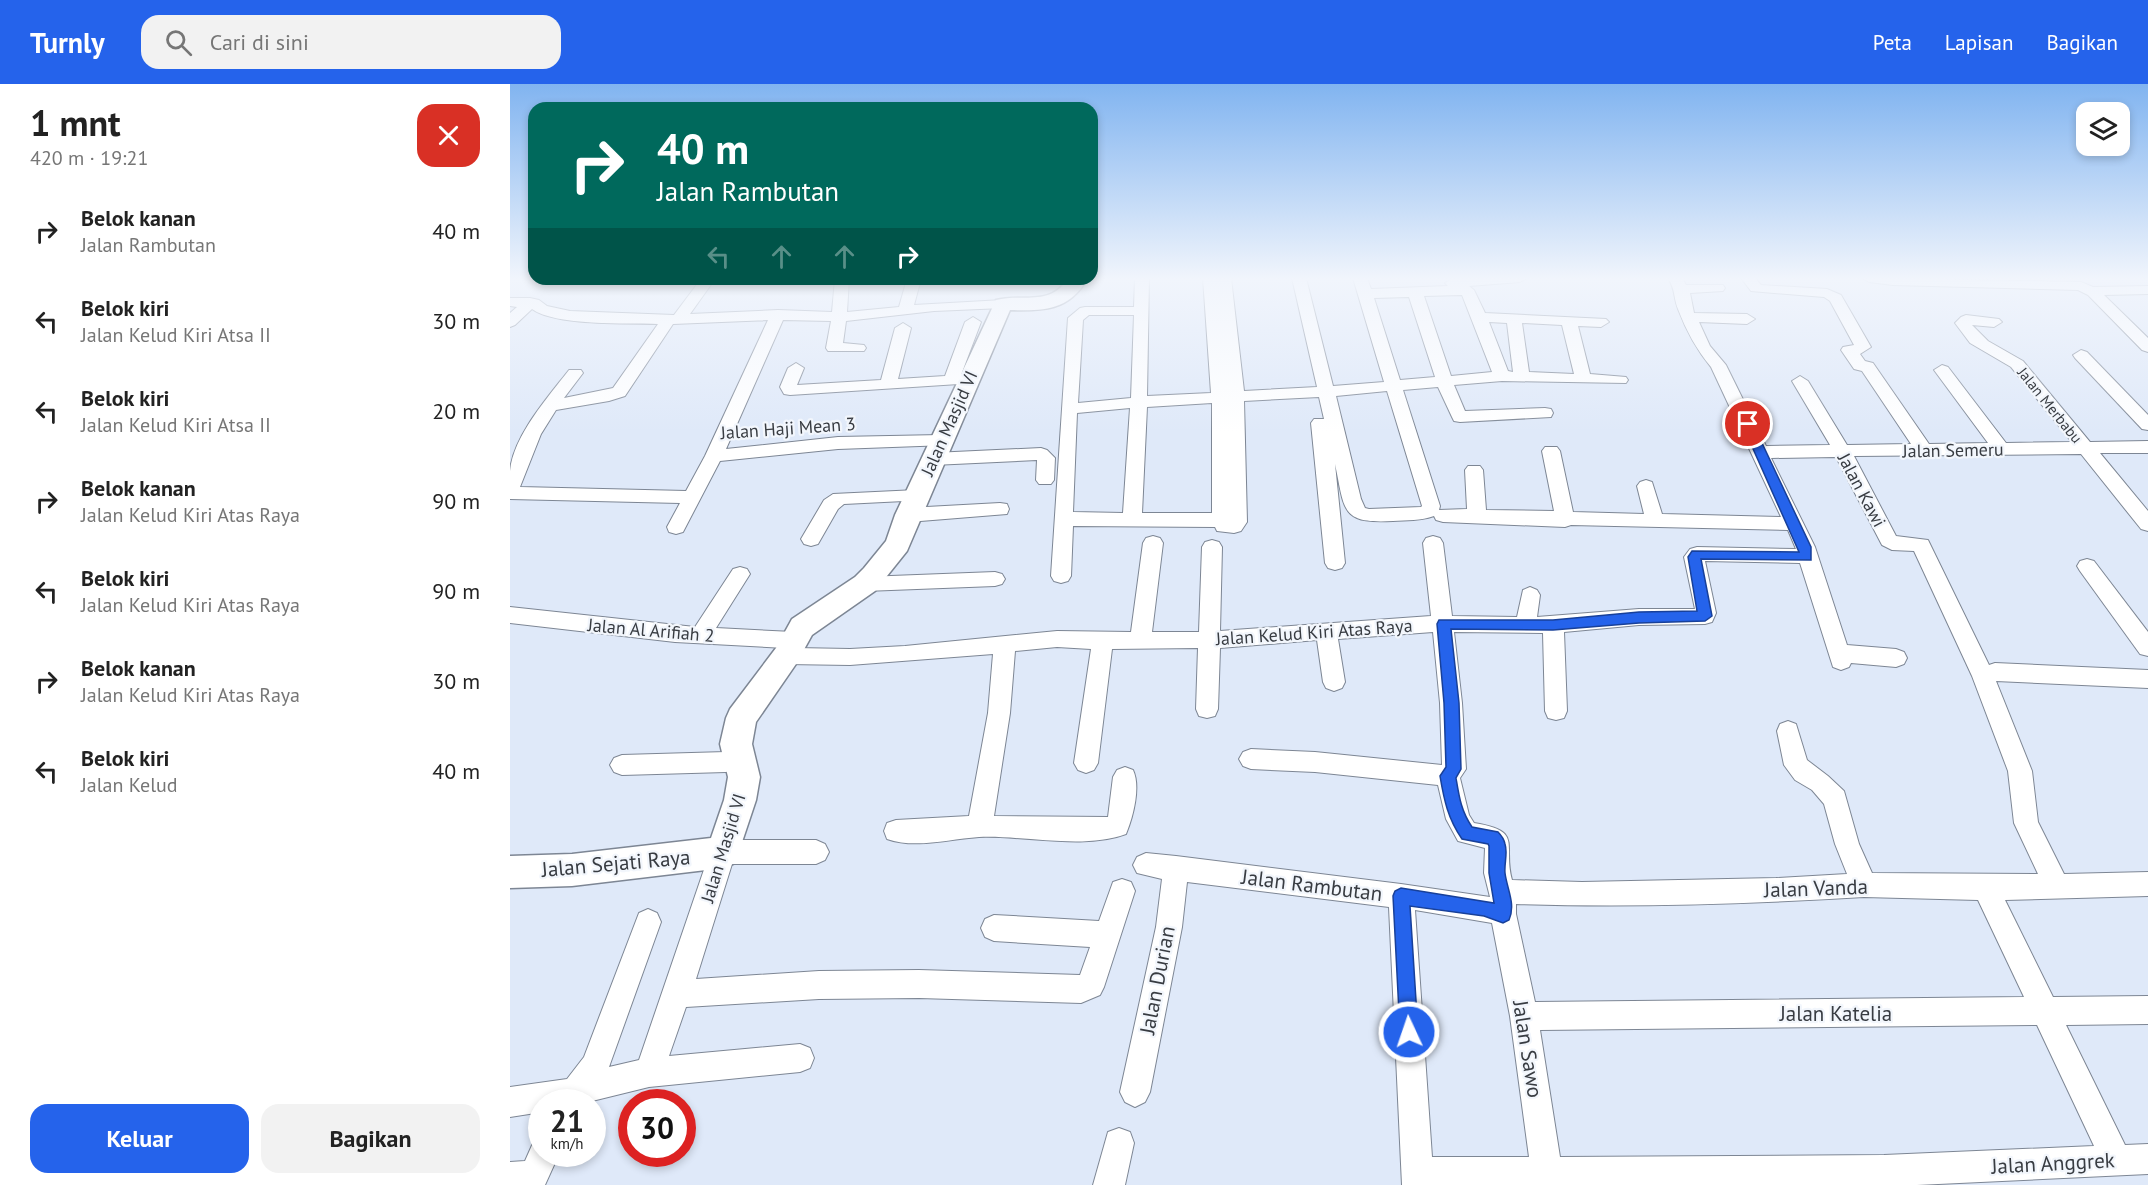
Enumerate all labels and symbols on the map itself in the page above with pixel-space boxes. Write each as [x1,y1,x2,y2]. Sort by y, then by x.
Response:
street label: Jalan Merbabu [2013,362,2086,447]
street label: Jalan Masjid VI [915,367,982,480]
pin [1722,398,1773,449]
street label: Jalan Haji Mean 3 [719,412,856,444]
street label: Jalan Semeru [1901,438,2004,462]
street label: Jalan Kawi [1832,448,1891,531]
street label: Jalan Al Arifiah 2 [586,613,715,647]
street label: Jalan Kelud Kiri Atas Raya [1214,614,1413,650]
street label: Jalan Masjid VI [695,791,750,906]
street label: Jalan Sejati Raya [539,843,692,883]
street label: Jalan Rambutan [1239,863,1384,907]
street label: Jalan Vanda [1763,873,1868,903]
street label: Jalan Durian [1133,923,1181,1038]
street label: Jalan Sawo [1507,997,1549,1100]
position arrow [1377,1000,1441,1064]
street label: Jalan Katelia [1779,1000,1892,1027]
speed limit sign: 30 [618,1089,696,1167]
street label: Jalan Anggrek [1990,1146,2115,1180]

